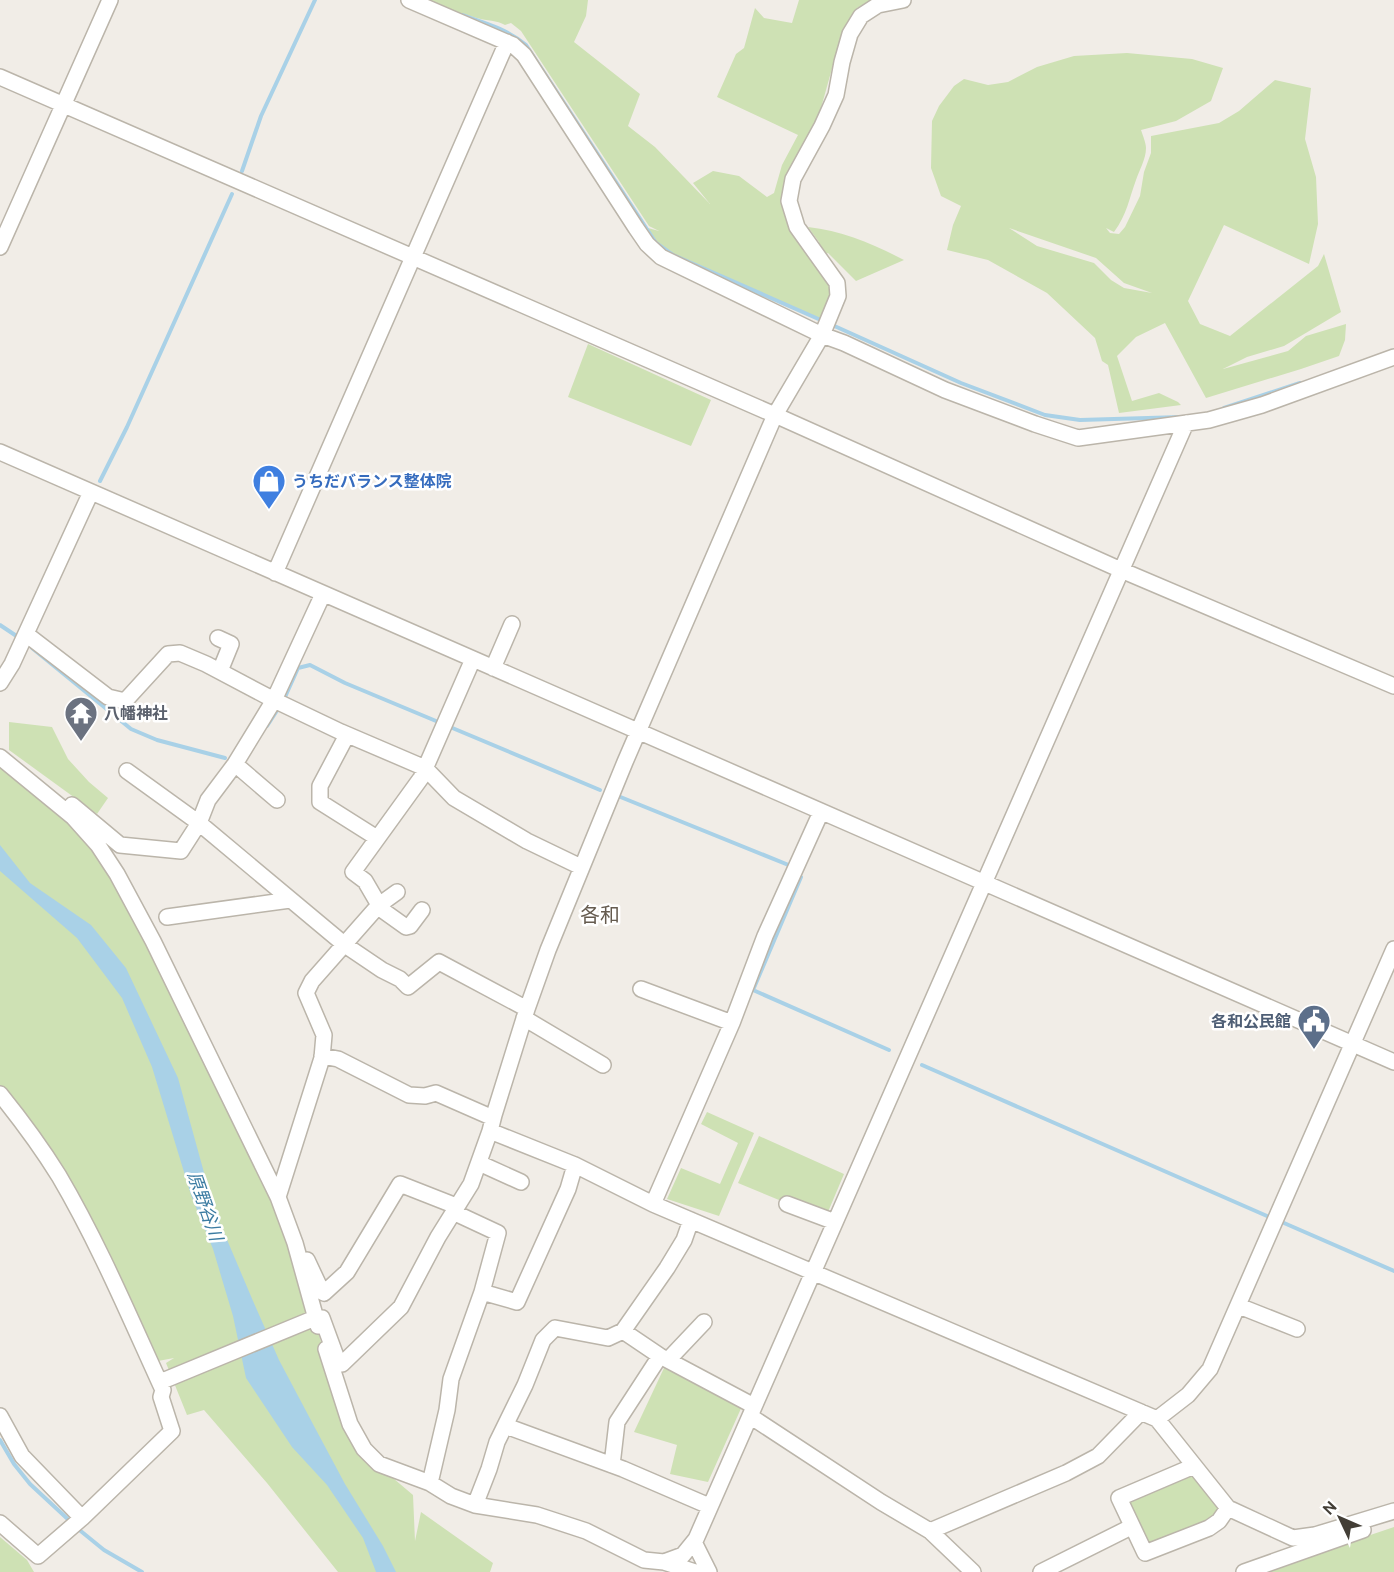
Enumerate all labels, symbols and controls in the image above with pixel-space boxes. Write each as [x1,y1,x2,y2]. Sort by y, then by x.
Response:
shop icon: うちだバランス整体院 [251,463,287,510]
place label: うちだバランス整体院 [292,472,452,490]
temple icon: 八幡神社 [63,695,99,742]
place label: 八幡神社 [104,704,168,722]
district label: 各和 [580,903,620,926]
public building icon: 各和公民館 [1296,1003,1332,1050]
place label: 各和公民館 [1211,1012,1291,1030]
water label: 原野谷川 [185,1168,228,1245]
north arrow [1310,1488,1370,1548]
text: N [1319,1497,1340,1518]

